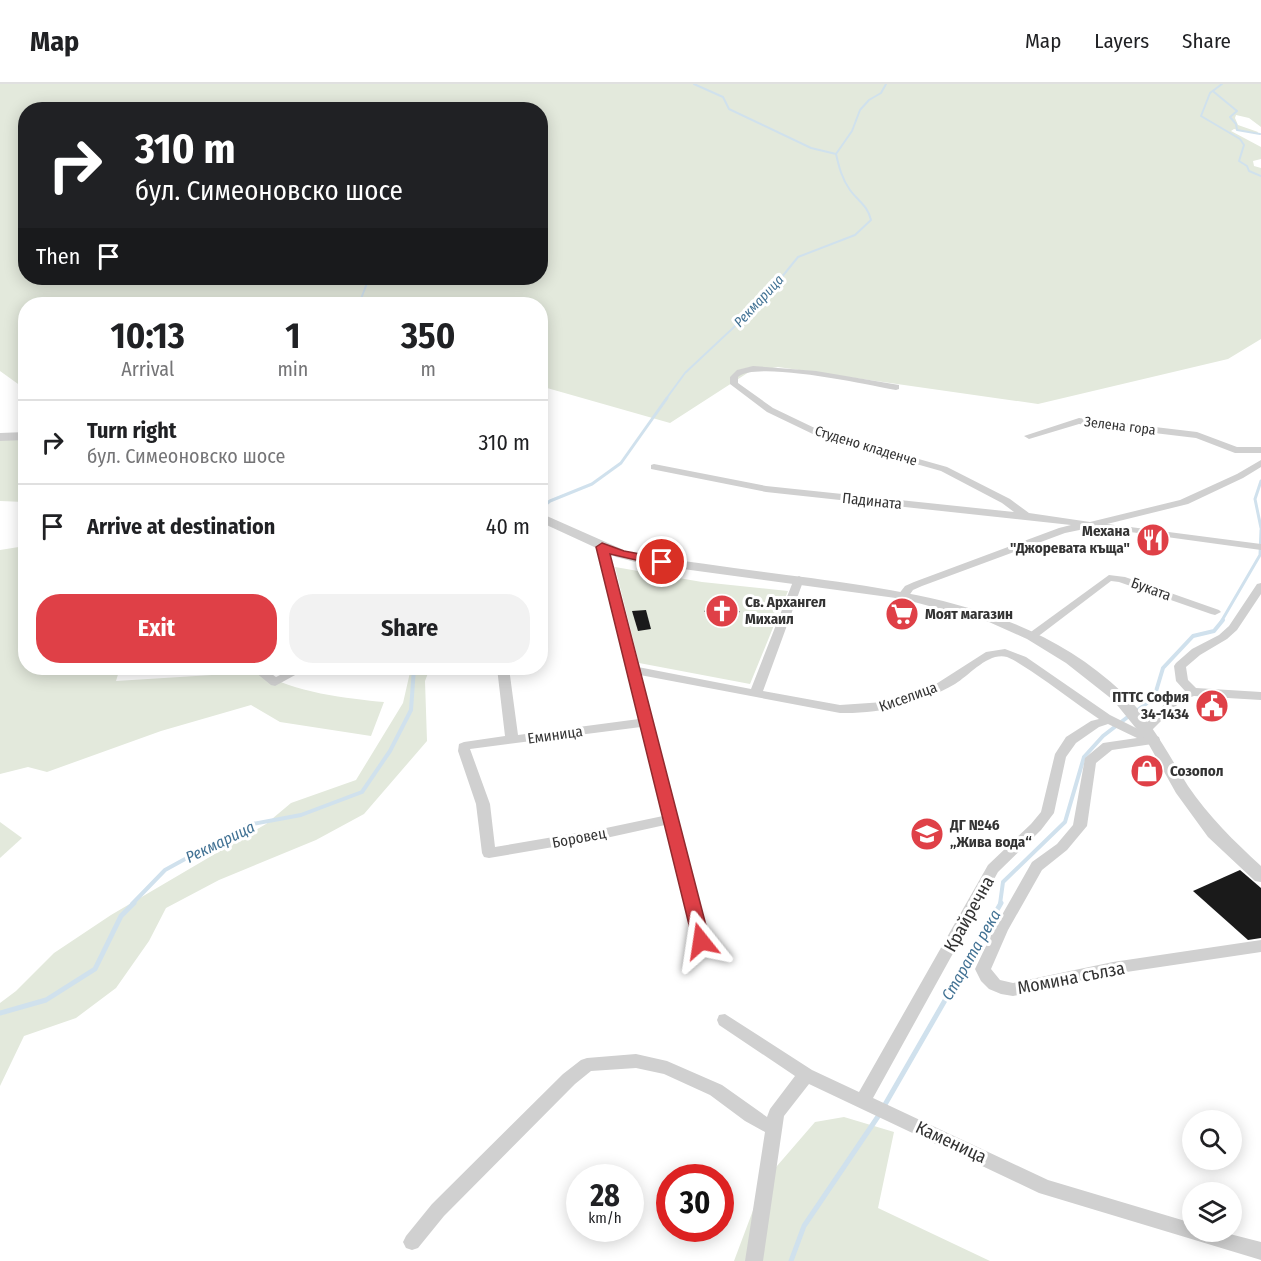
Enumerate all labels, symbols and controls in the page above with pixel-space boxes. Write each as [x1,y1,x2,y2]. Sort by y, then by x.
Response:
text: Map [30,25,79,58]
text: Map [1025,28,1061,54]
text: Layers [1094,28,1149,54]
text: Share [1182,28,1231,54]
text: 310 m [135,124,236,174]
icon: right [36,126,114,204]
text: бул. Симеоновско шосе [135,175,403,207]
icon: arrive [92,240,125,273]
text: Then [36,243,80,270]
water label: Рекмарица [731,271,787,331]
text: 10:13 [111,314,185,358]
text: 1 [285,314,300,358]
text: 350 [401,314,455,358]
text: Arrival [121,357,174,381]
text: min [277,357,308,381]
text: m [420,357,436,381]
street label: Зелена гора [1083,413,1157,439]
text: Turn right [87,417,176,444]
street label: Студено кладенче [813,422,919,470]
icon: right [36,426,69,459]
text: 310 m [478,429,530,456]
text: бул. Симеоновско шосе [87,444,285,468]
street label: Падината [841,489,903,513]
icon: arrive [36,510,69,543]
text: Arrive at destination [87,513,275,540]
text: 40 m [486,513,530,540]
place label: Механа "Джоревата къща" [1010,522,1131,557]
restaurant icon: Механа "Джоревата къща" [1135,522,1171,558]
pin [636,536,687,587]
icon: arrive [645,545,678,578]
street label: Буката [1129,573,1173,605]
church icon: Св. Архангел Михаил [704,593,740,629]
place label: Св. Архангел Михаил [745,593,826,628]
button: Exit [36,594,277,663]
button: Share [289,594,530,663]
supermarket icon: Моят магазин [884,596,920,632]
place label: Моят магазин [925,605,1013,623]
street label: Киселица [876,678,940,716]
place label: ПТТС София 34-1434 [1112,688,1189,723]
public building icon: ПТТС София 34-1434 [1194,688,1230,724]
street label: Еминица [526,722,584,748]
shop icon: Созопол [1129,753,1165,789]
place label: Созопол [1170,762,1223,780]
school or university icon: ДГ №46 „Жива вода“ [909,816,945,852]
place label: ДГ №46 „Жива вода“ [949,816,1032,851]
water label: Рекмарица [182,817,258,867]
street label: Боровец [551,824,608,852]
street label: Крайречна [939,872,999,956]
water label: Старата река [937,906,1005,1004]
position arrow [669,909,733,973]
street label: Момина сълза [1015,957,1127,999]
map controls [1182,1110,1242,1242]
button: search [1182,1110,1242,1170]
street label: Каменица [912,1116,990,1168]
speed limit sign: 30 [656,1164,734,1242]
text: 28 [590,1178,620,1214]
button: layers [1182,1182,1242,1242]
text: km/h [588,1209,622,1227]

